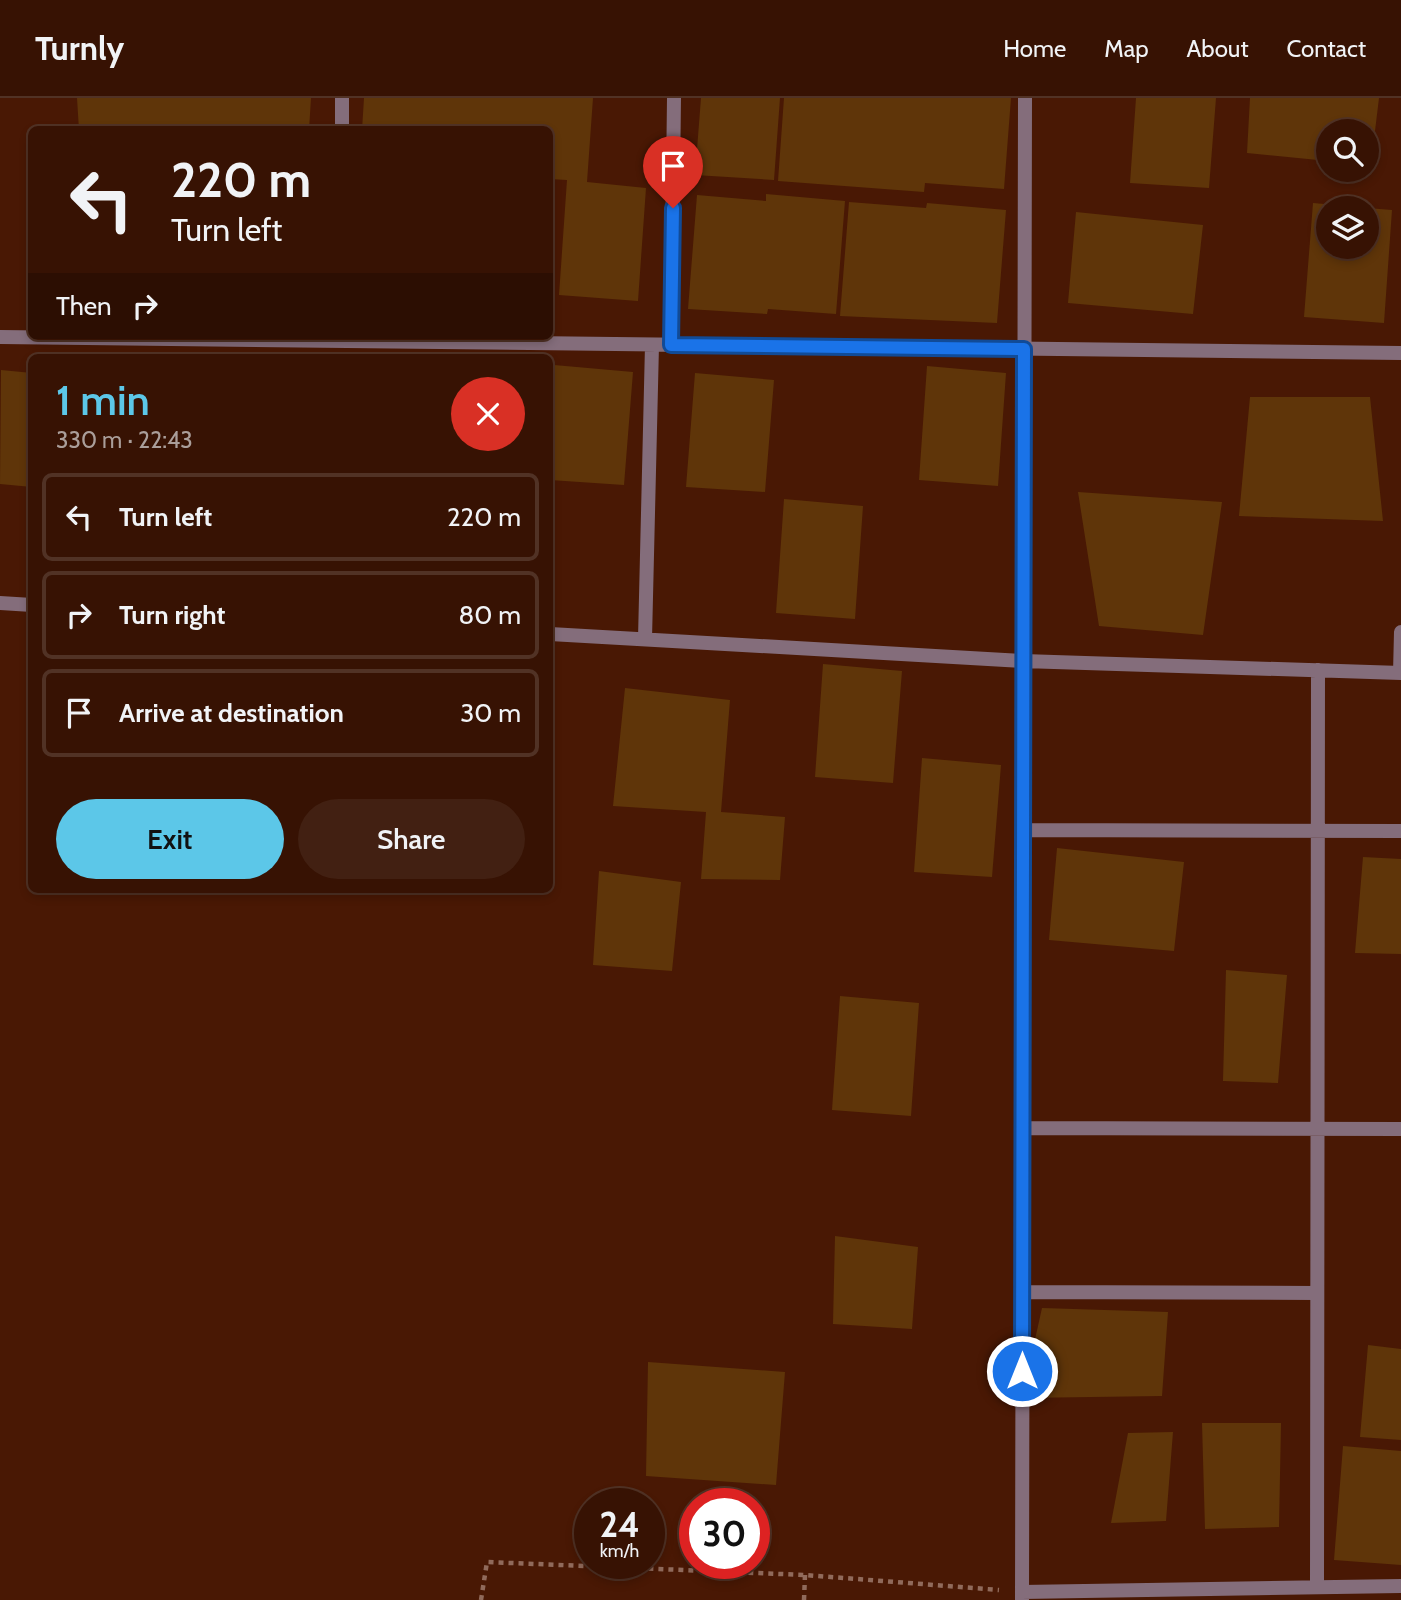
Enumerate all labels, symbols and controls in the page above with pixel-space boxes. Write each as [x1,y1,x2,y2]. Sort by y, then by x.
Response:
text: Turnly [35,28,124,68]
text: Home [1003,34,1066,63]
text: Map [1104,34,1149,63]
text: About [1187,34,1249,63]
text: Contact [1287,34,1366,63]
map controls [1316,119,1379,259]
button: search [1316,119,1379,182]
pin [643,136,703,208]
icon: arrive [654,147,692,185]
text: 220 m [171,150,311,209]
icon: left [56,154,147,245]
button: layers [1316,196,1379,259]
text: Turn left [171,210,282,249]
icon: right [126,287,164,325]
text: Then [56,290,112,322]
text: 1 min [56,374,150,426]
button: close [451,377,525,451]
text: 330 m · 22:43 [56,426,193,454]
icon: left [60,498,98,536]
text: Turn left [119,501,212,533]
text: 220 m [447,501,521,533]
icon: right [60,596,98,634]
text: Turn right [119,599,225,631]
text: 80 m [458,599,521,631]
icon: arrive [60,694,98,732]
text: Arrive at destination [119,697,344,729]
text: 30 m [460,697,521,729]
button: Exit [56,799,284,879]
button: Share [298,799,525,879]
position arrow [985,1334,1059,1408]
speed limit sign: 30 [679,1488,770,1579]
text: 24 [599,1503,640,1546]
text: km/h [600,1540,639,1562]

